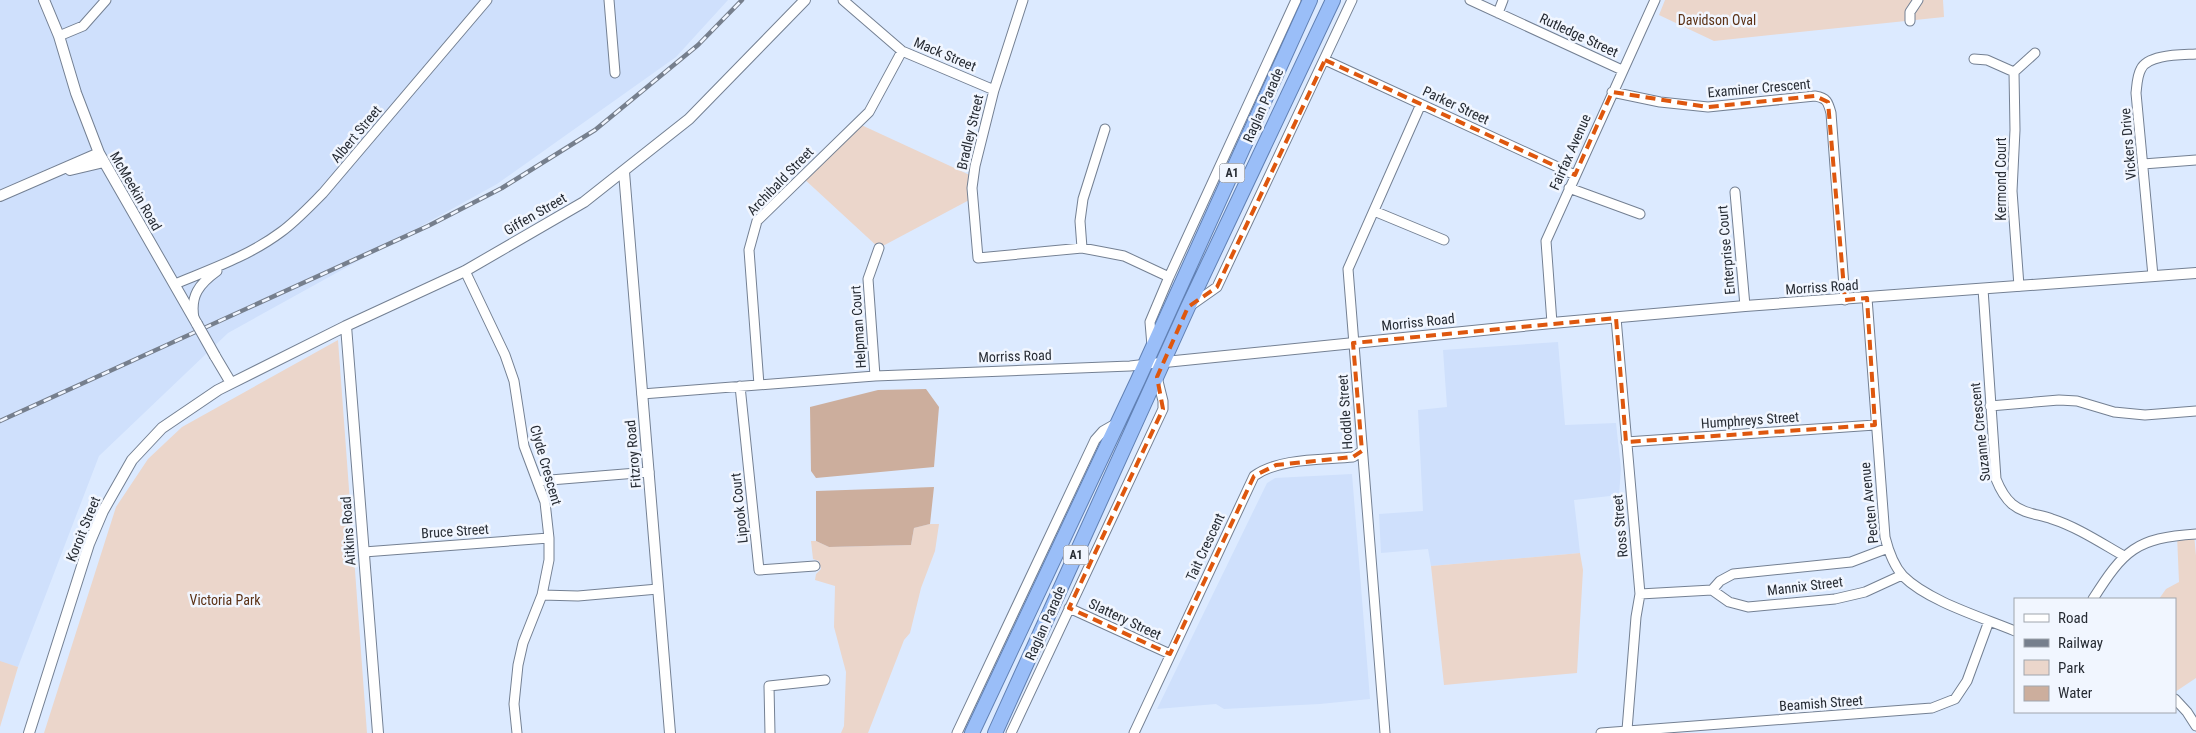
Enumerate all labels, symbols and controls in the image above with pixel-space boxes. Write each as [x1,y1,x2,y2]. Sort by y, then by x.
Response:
street label: Rutledge Street [1537,10,1621,60]
park label: Davidson Oval [1678,12,1756,28]
street label: Mack Street [911,34,979,74]
street label: Raglan Parade [1240,65,1287,145]
street label: Examiner Crescent [1707,76,1811,100]
street label: Parker Street [1420,83,1492,127]
street label: Bradley Street [954,93,986,171]
street label: Albert Street [328,102,384,166]
street label: Vickers Drive [2117,107,2139,181]
street label: Fairfax Avenue [1546,111,1594,193]
street label: Kermond Court [1993,137,2009,221]
street label: Archibald Street [744,144,816,218]
street label: McMeekin Road [107,149,165,233]
road number: A1 [1220,164,1244,182]
street label: Giffen Street [501,190,569,238]
street label: Enterprise Court [1714,205,1738,295]
street label: Morriss Road [1785,276,1859,298]
street label: Helpman Court [847,285,869,369]
street label: Morriss Road [1381,310,1455,334]
street label: Morriss Road [978,347,1052,365]
street label: Hoddle Street [1334,374,1356,450]
street label: Suzanne Crescent [1967,382,1993,482]
street label: Humphreys Street [1700,409,1800,431]
street label: Fitzroy Road [622,419,644,489]
street label: Clyde Crescent [527,423,565,507]
street label: Pecten Avenue [1857,461,1881,544]
street label: Lipook Court [727,472,751,544]
street label: Koroit Street [63,494,103,564]
street label: Ross Street [1609,494,1631,558]
street label: Aitkins Road [338,496,358,566]
street label: Tait Crescent [1182,511,1228,583]
street label: Bruce Street [421,521,489,541]
road number: A1 [1064,546,1088,564]
street label: Mannix Street [1766,573,1844,599]
street label: Raglan Parade [1022,583,1069,663]
park label: Victoria Park [190,592,261,608]
street label: Slattery Street [1086,595,1164,643]
legend [2014,598,2176,713]
text: Road [2058,609,2088,627]
text: Railway [2058,634,2103,652]
text: Park [2058,659,2085,677]
text: Water [2058,684,2093,702]
street label: Beamish Street [1779,692,1863,714]

